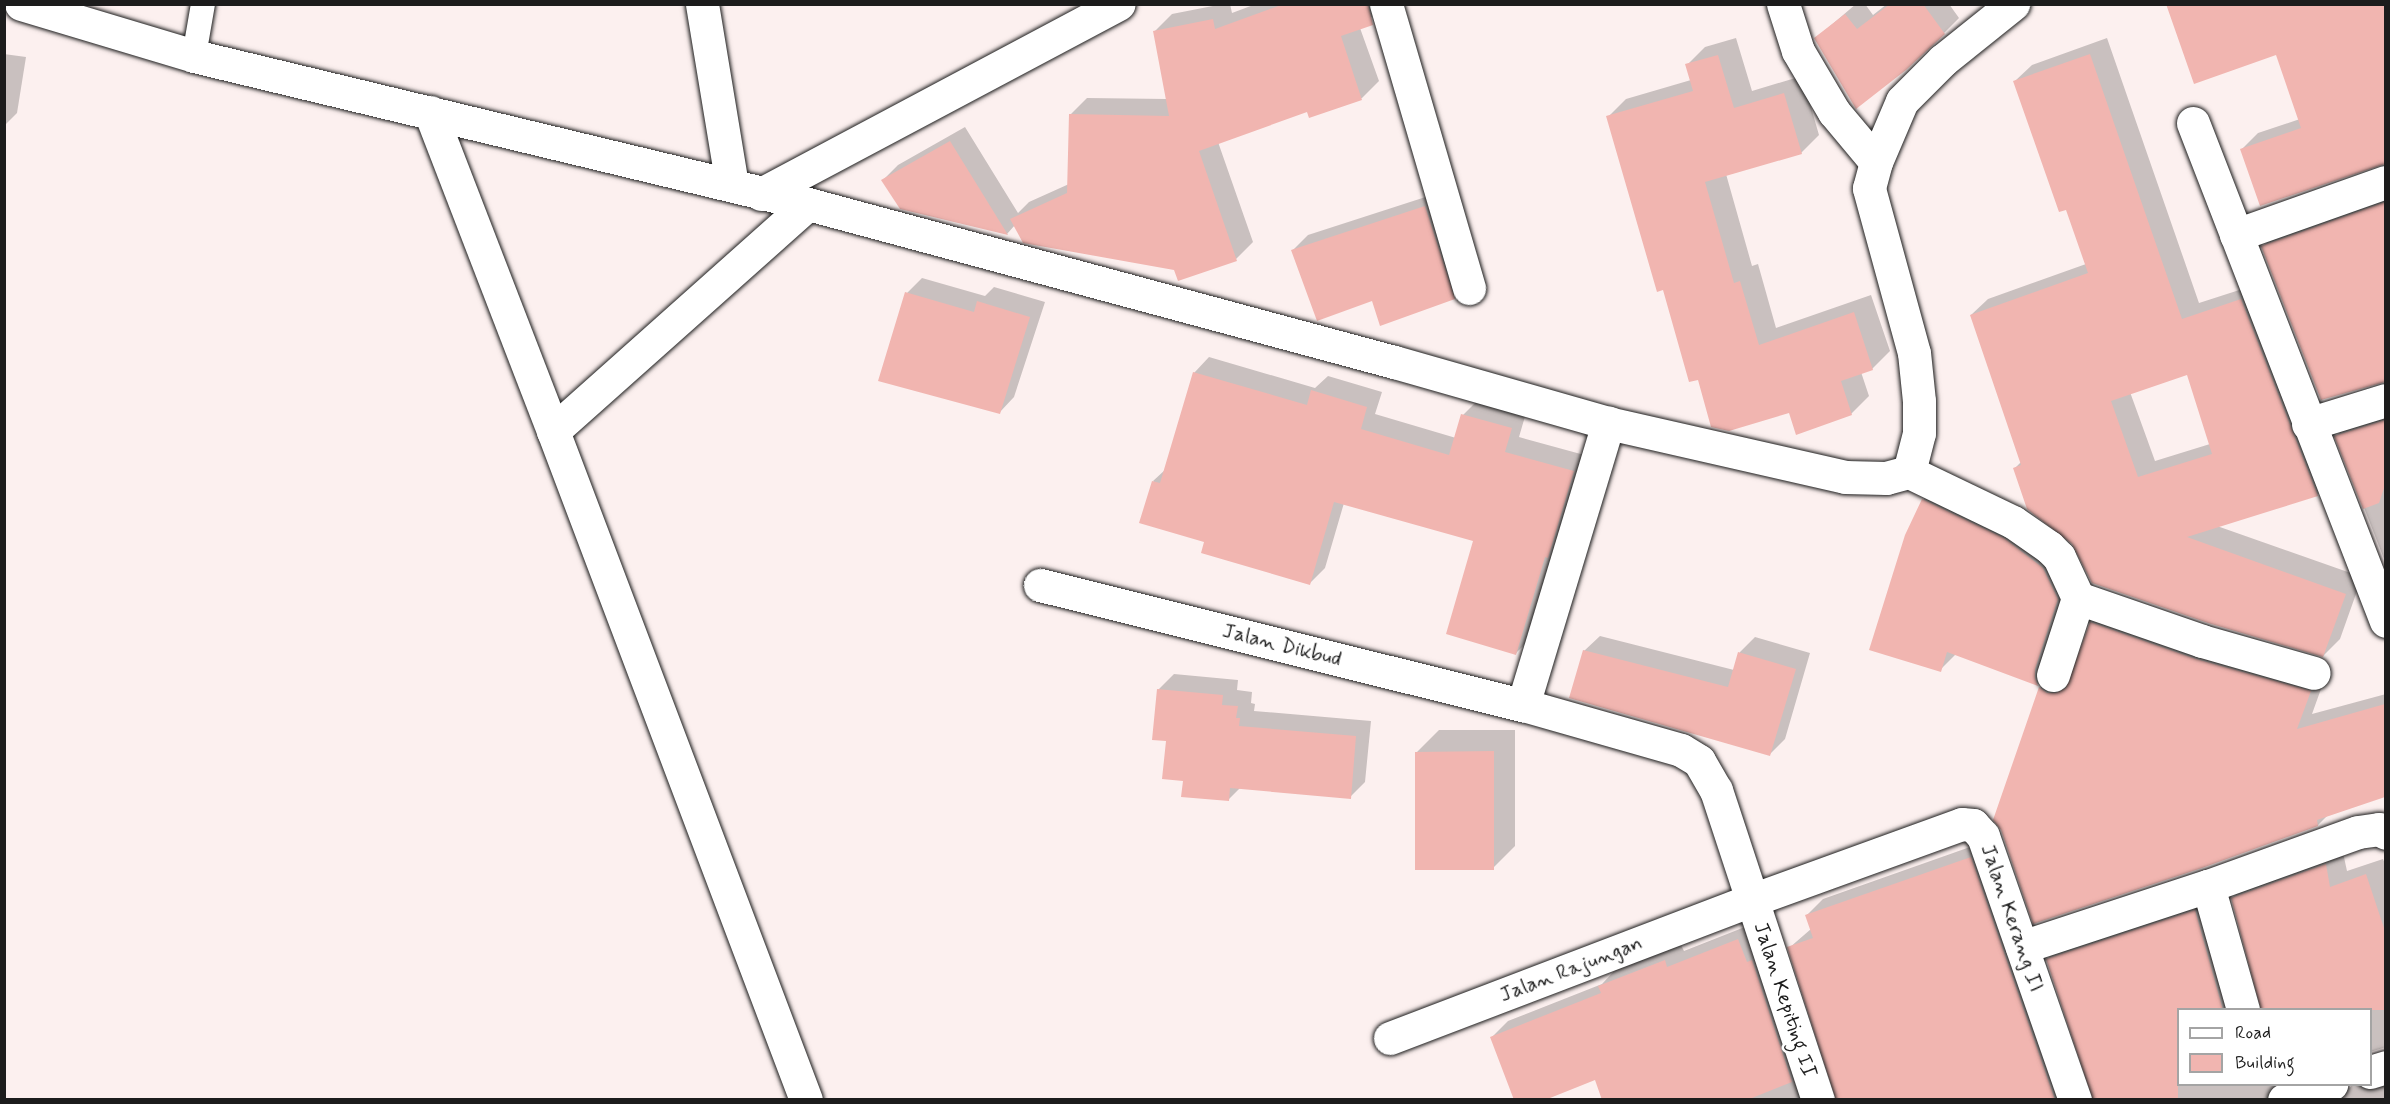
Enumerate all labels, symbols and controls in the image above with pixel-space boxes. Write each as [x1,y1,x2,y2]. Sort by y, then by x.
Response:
street label: Jalan Dikbud [1221,618,1343,672]
street label: Jalan Kerang II [1974,839,2050,997]
street label: Jalan Kepiting II [1748,919,1822,1081]
street label: Jalan Rajungan [1497,930,1645,1008]
legend [2177,1008,2372,1086]
text: Road [2235,1021,2271,1045]
text: Building [2235,1051,2295,1075]

